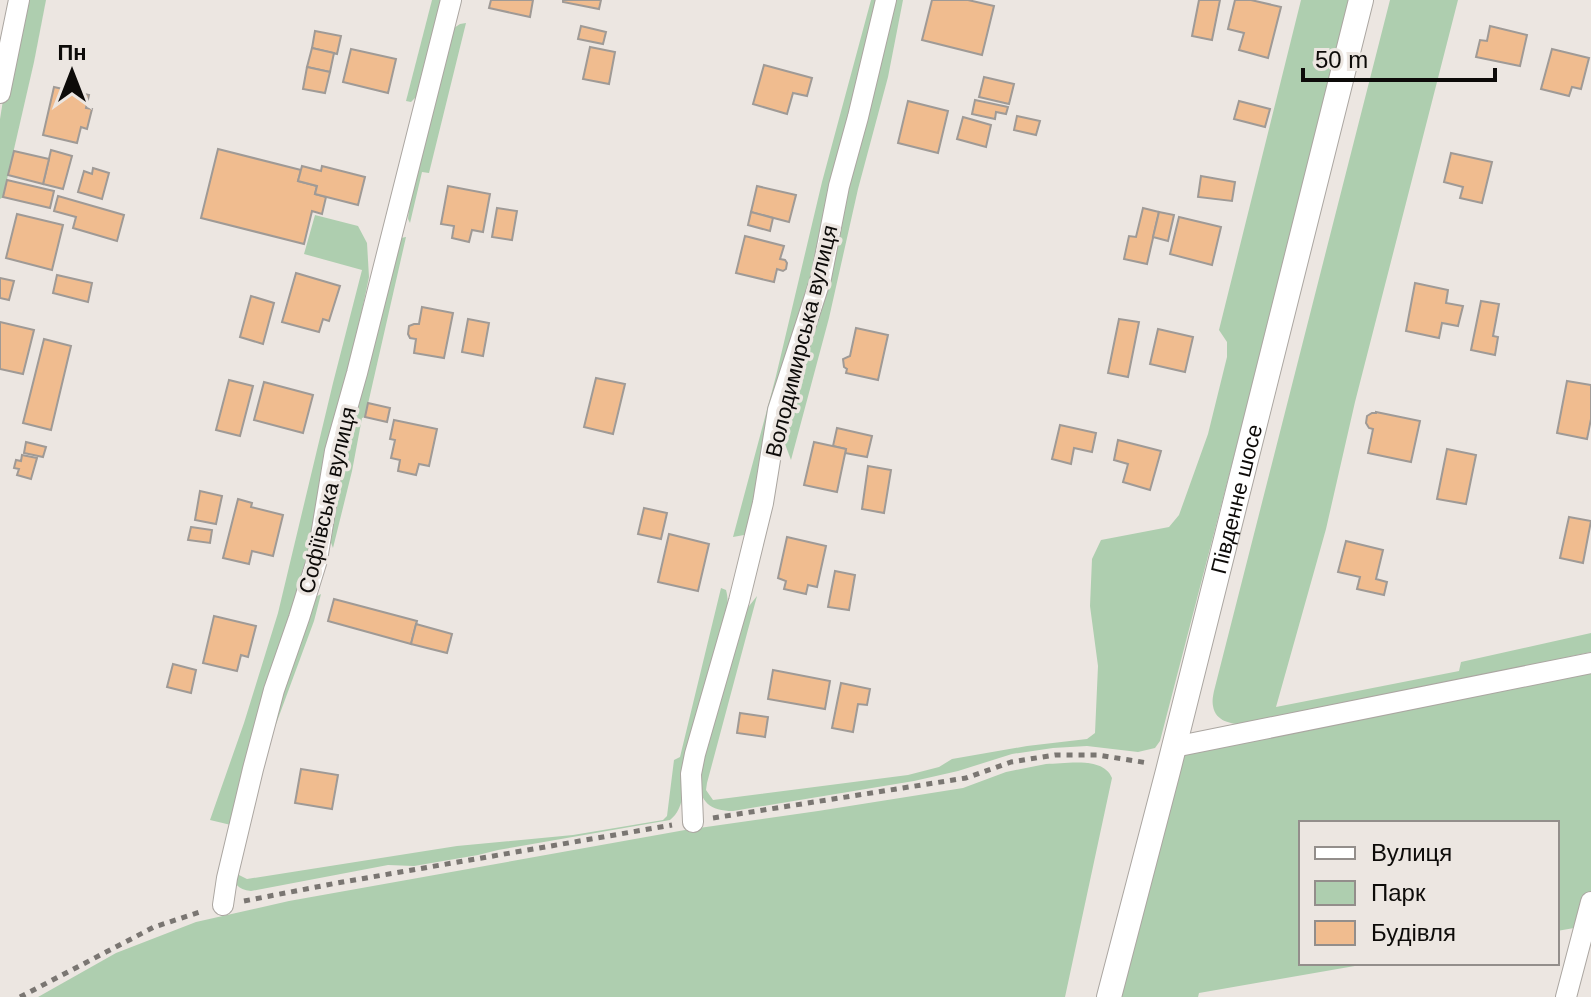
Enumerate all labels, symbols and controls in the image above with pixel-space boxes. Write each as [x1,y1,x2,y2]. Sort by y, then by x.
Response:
north arrow [32,32,112,112]
scale bar [1303,32,1495,82]
text: Пн [57,40,87,65]
text: 50 m [1315,46,1368,73]
street label: Володимирська вулиця [761,222,842,460]
street label: Софіївська вулиця [294,404,361,596]
street label: Південне шосе [1206,422,1267,576]
legend [1299,821,1559,965]
text: Вулиця [1371,839,1452,866]
text: Парк [1371,879,1426,906]
text: Будівля [1371,919,1456,946]

